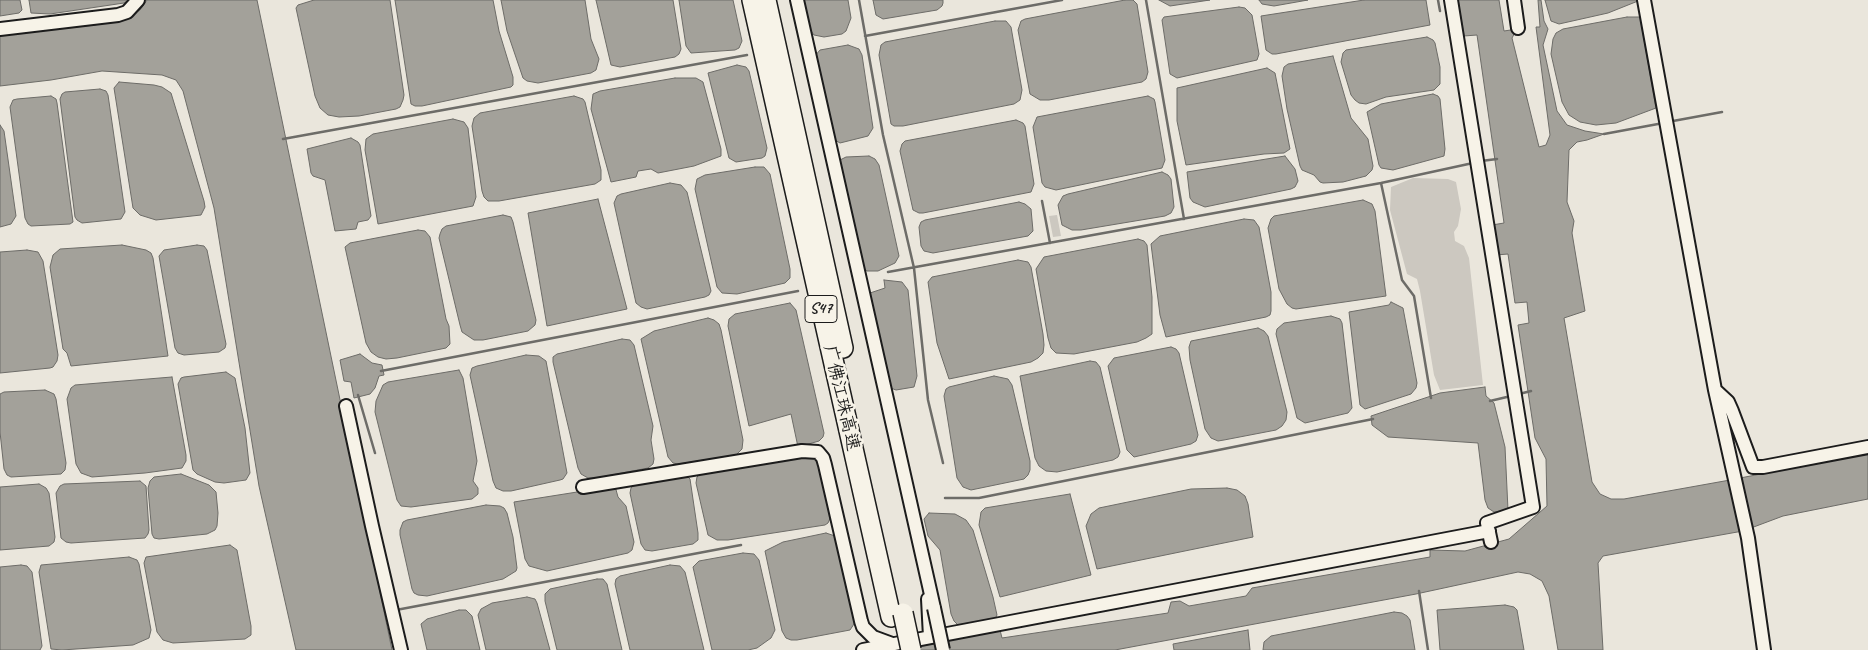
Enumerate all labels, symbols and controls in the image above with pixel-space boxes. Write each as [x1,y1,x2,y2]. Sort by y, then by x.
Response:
road number: S47 [805,296,837,322]
street label: 广佛江珠高速 [818,343,864,453]

